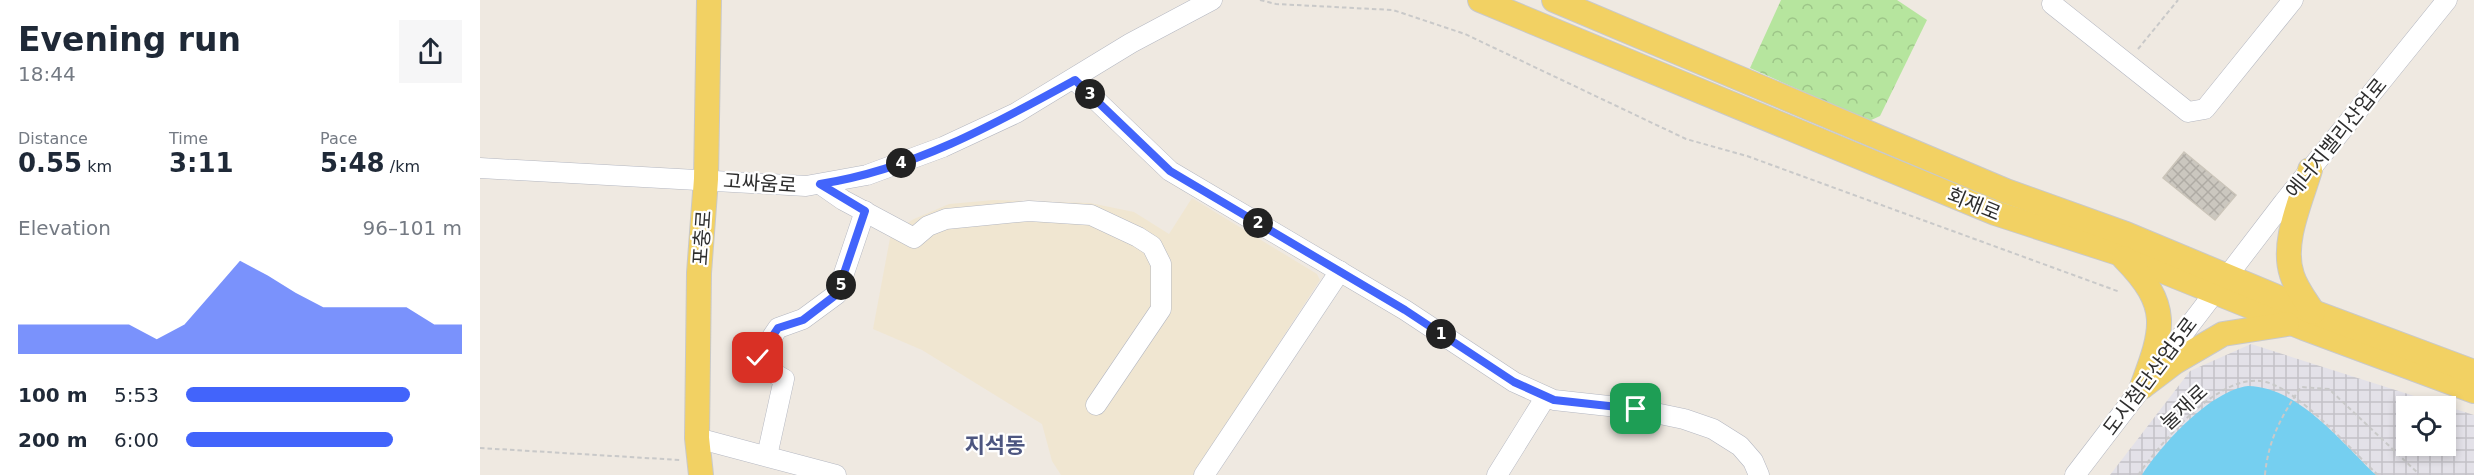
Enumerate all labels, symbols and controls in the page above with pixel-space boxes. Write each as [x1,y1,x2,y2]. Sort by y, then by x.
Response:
text: Evening run [18,20,241,59]
button: share [399,20,462,83]
text: 18:44 [18,62,76,86]
street label: 에너지밸리산업로 [2280,73,2392,203]
pin: 3 [1075,79,1105,109]
text: 3 [1084,84,1096,103]
text: Distance [18,129,88,148]
text: Time [169,129,208,148]
text: Pace [320,129,357,148]
text: 0.55 [18,148,82,178]
text: 3:11 [169,148,234,178]
text: 5:48 [320,148,385,178]
pin: 4 [886,148,916,178]
text: 4 [895,153,907,172]
text: km [82,157,112,176]
text: /km [385,157,420,176]
street label: 고싸움로 [722,168,798,198]
street label: 회재로 [1944,183,2004,225]
pin: 2 [1243,208,1273,238]
street label: 포충로 [688,210,716,266]
text: 2 [1252,213,1264,232]
text: Elevation [18,216,111,240]
text: 96–101 m [363,216,462,240]
pin: 5 [826,270,856,300]
text: 5 [835,275,847,294]
street label: 도시첨단산업5로 [2098,312,2202,440]
pin: 1 [1426,319,1456,349]
text: 1 [1435,324,1447,343]
pin [732,332,783,383]
icon: check [741,341,774,374]
street label: 눌재로 [2156,379,2212,435]
text: 100 m [18,383,88,407]
text: 5:53 [114,383,159,407]
pin [1610,383,1661,434]
icon: arrive [1619,392,1652,425]
map controls [2396,396,2456,456]
button: locate [2396,396,2456,456]
text: 200 m [18,428,88,452]
text: 6:00 [114,428,159,452]
district label: 지석동 [965,433,1025,458]

